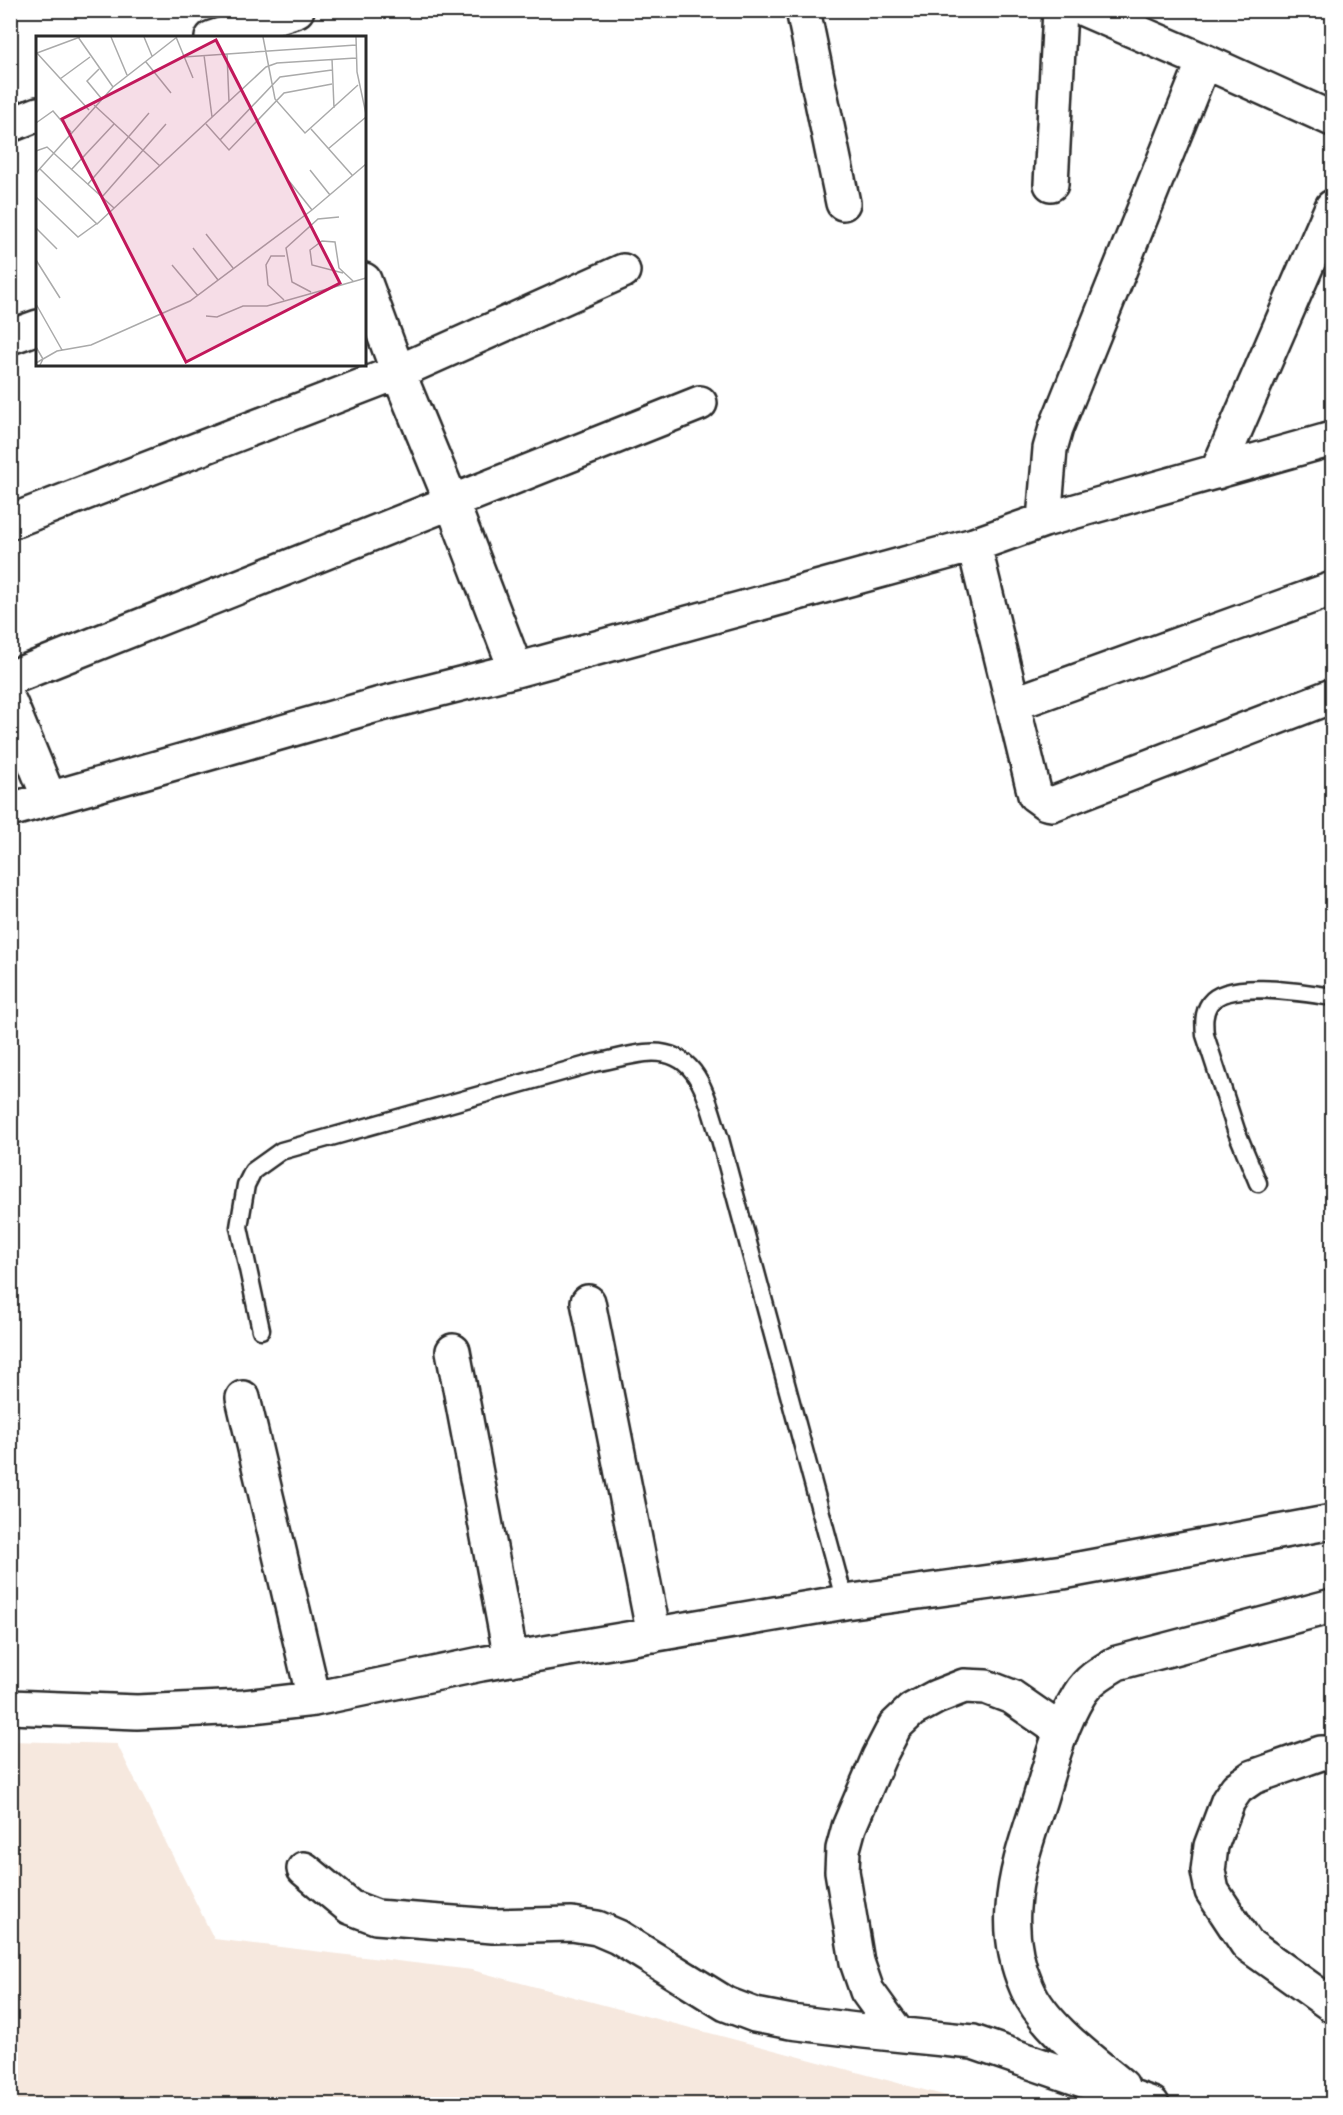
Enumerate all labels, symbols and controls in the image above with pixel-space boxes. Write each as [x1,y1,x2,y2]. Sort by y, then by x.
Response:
inset map [36,36,366,366]

